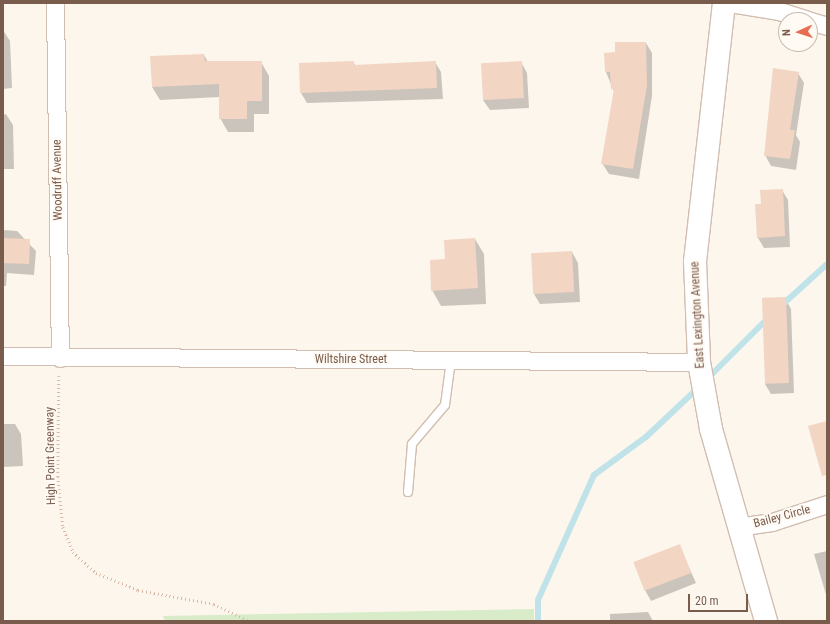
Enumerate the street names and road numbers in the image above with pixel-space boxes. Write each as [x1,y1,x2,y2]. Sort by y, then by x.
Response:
street label: Woodruff Avenue [50,139,66,221]
street label: East Lexington Avenue [688,261,708,369]
street label: Wiltshire Street [315,353,387,367]
street label: High Point Greenway [43,407,59,505]
street label: Bailey Circle [752,503,812,531]

